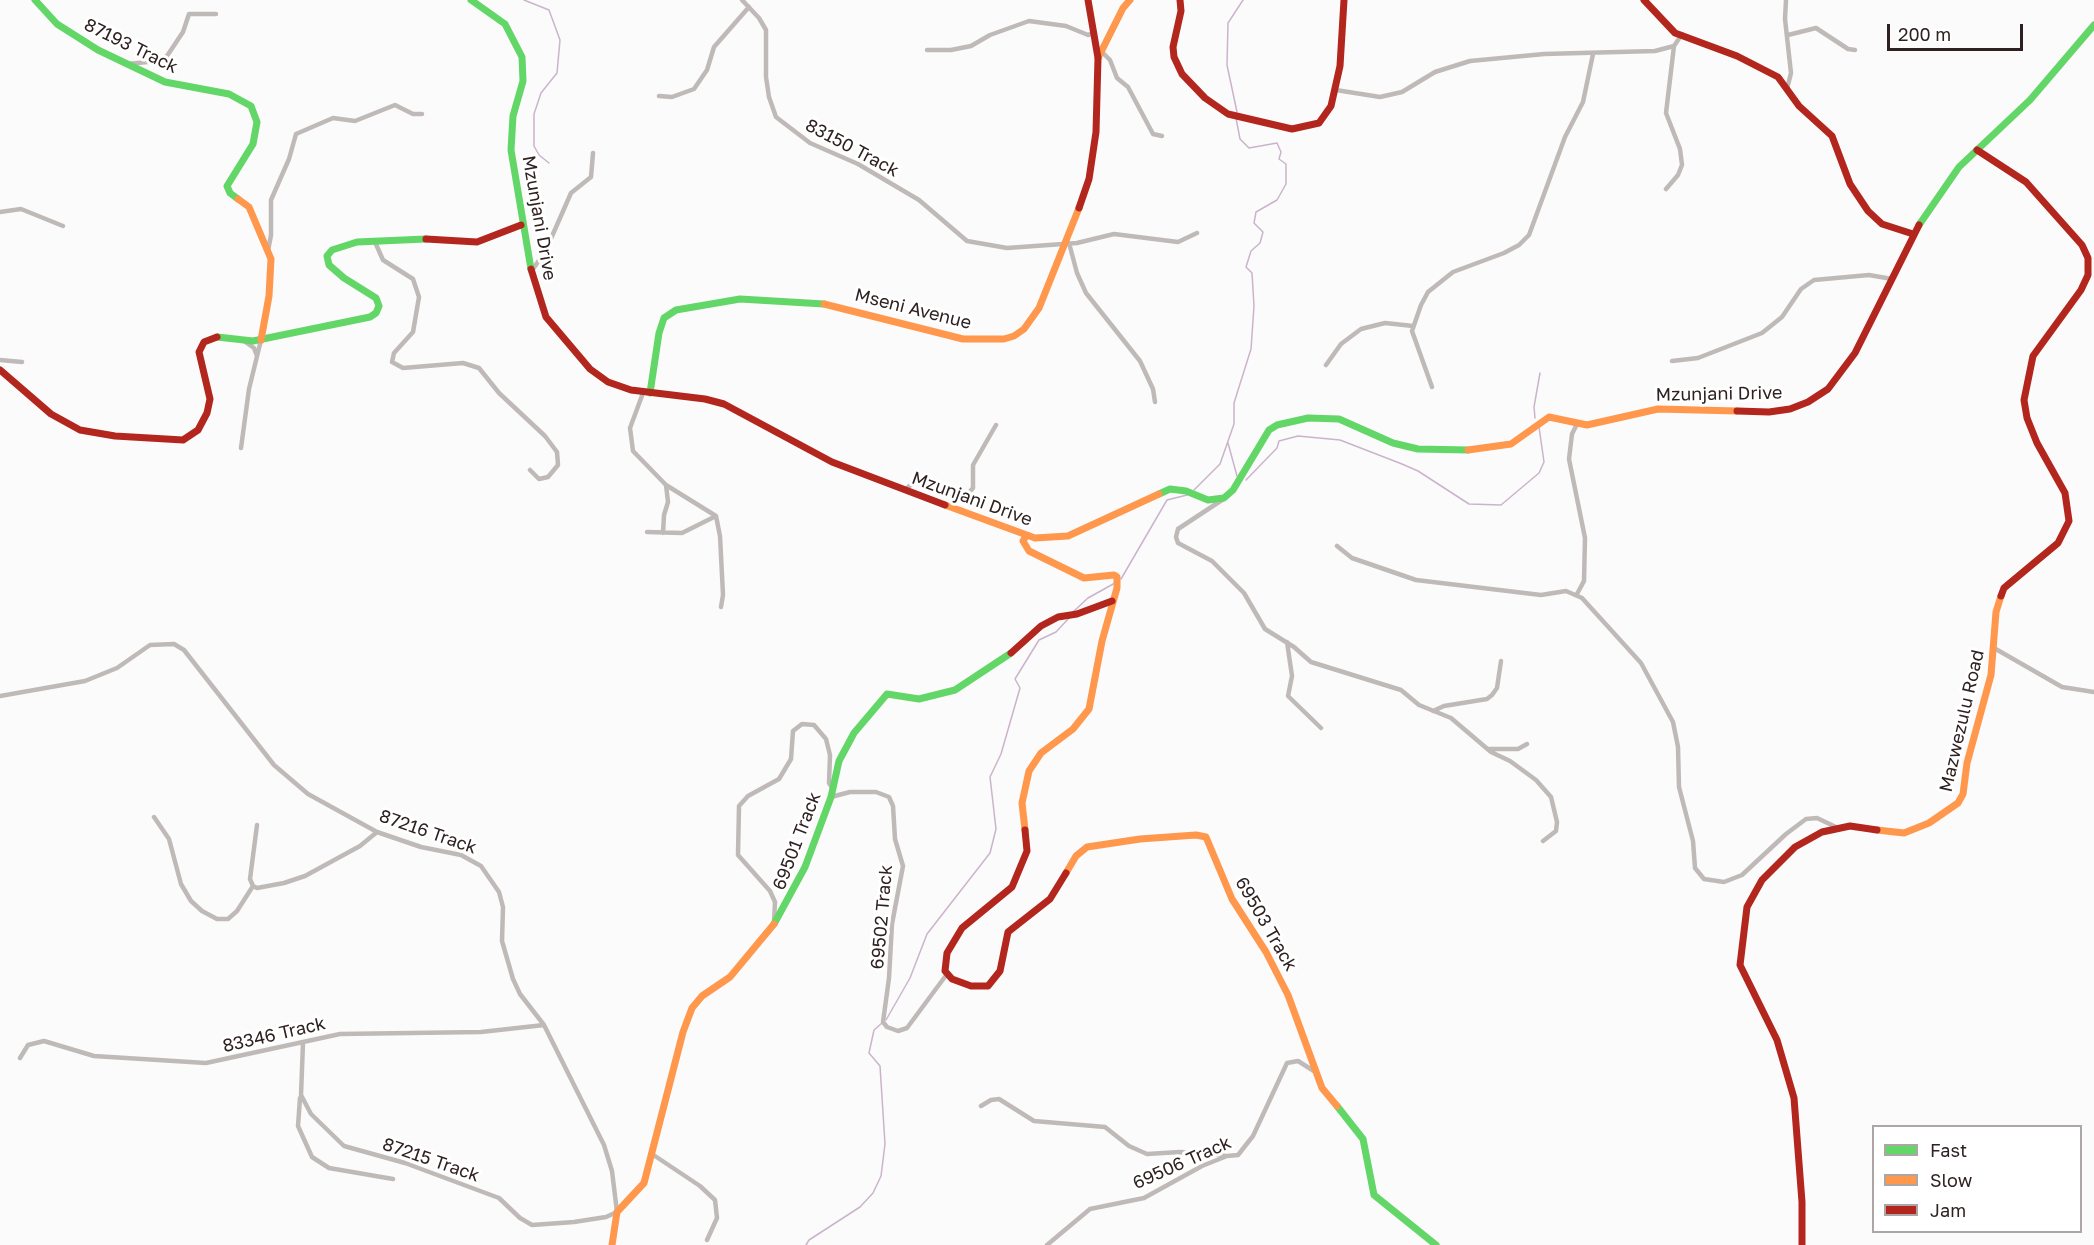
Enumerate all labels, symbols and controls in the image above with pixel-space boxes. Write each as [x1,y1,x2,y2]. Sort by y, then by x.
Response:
scale bar [1890,12,2026,50]
street label: 87193 Track [81,14,181,78]
text: 200 m [1898,23,1951,45]
street label: 83150 Track [802,114,902,182]
street label: Mzunjani Drive [517,154,561,282]
street label: Mseni Avenue [852,284,974,334]
street label: Mzunjani Drive [1656,382,1782,406]
street label: Mzunjani Drive [909,467,1035,531]
street label: Mazwezulu Road [1935,648,1989,794]
street label: 69501 Track [768,789,826,893]
street label: 87216 Track [376,805,480,859]
street label: 69502 Track [867,864,897,970]
street label: 69503 Track [1230,873,1302,975]
street label: 83346 Track [220,1013,328,1057]
legend [1872,1125,2082,1233]
street label: 69506 Track [1130,1132,1234,1194]
street label: 87215 Track [380,1133,482,1187]
text: Fast [1930,1139,1967,1161]
text: Slow [1930,1169,1972,1191]
text: Jam [1930,1199,1966,1221]

